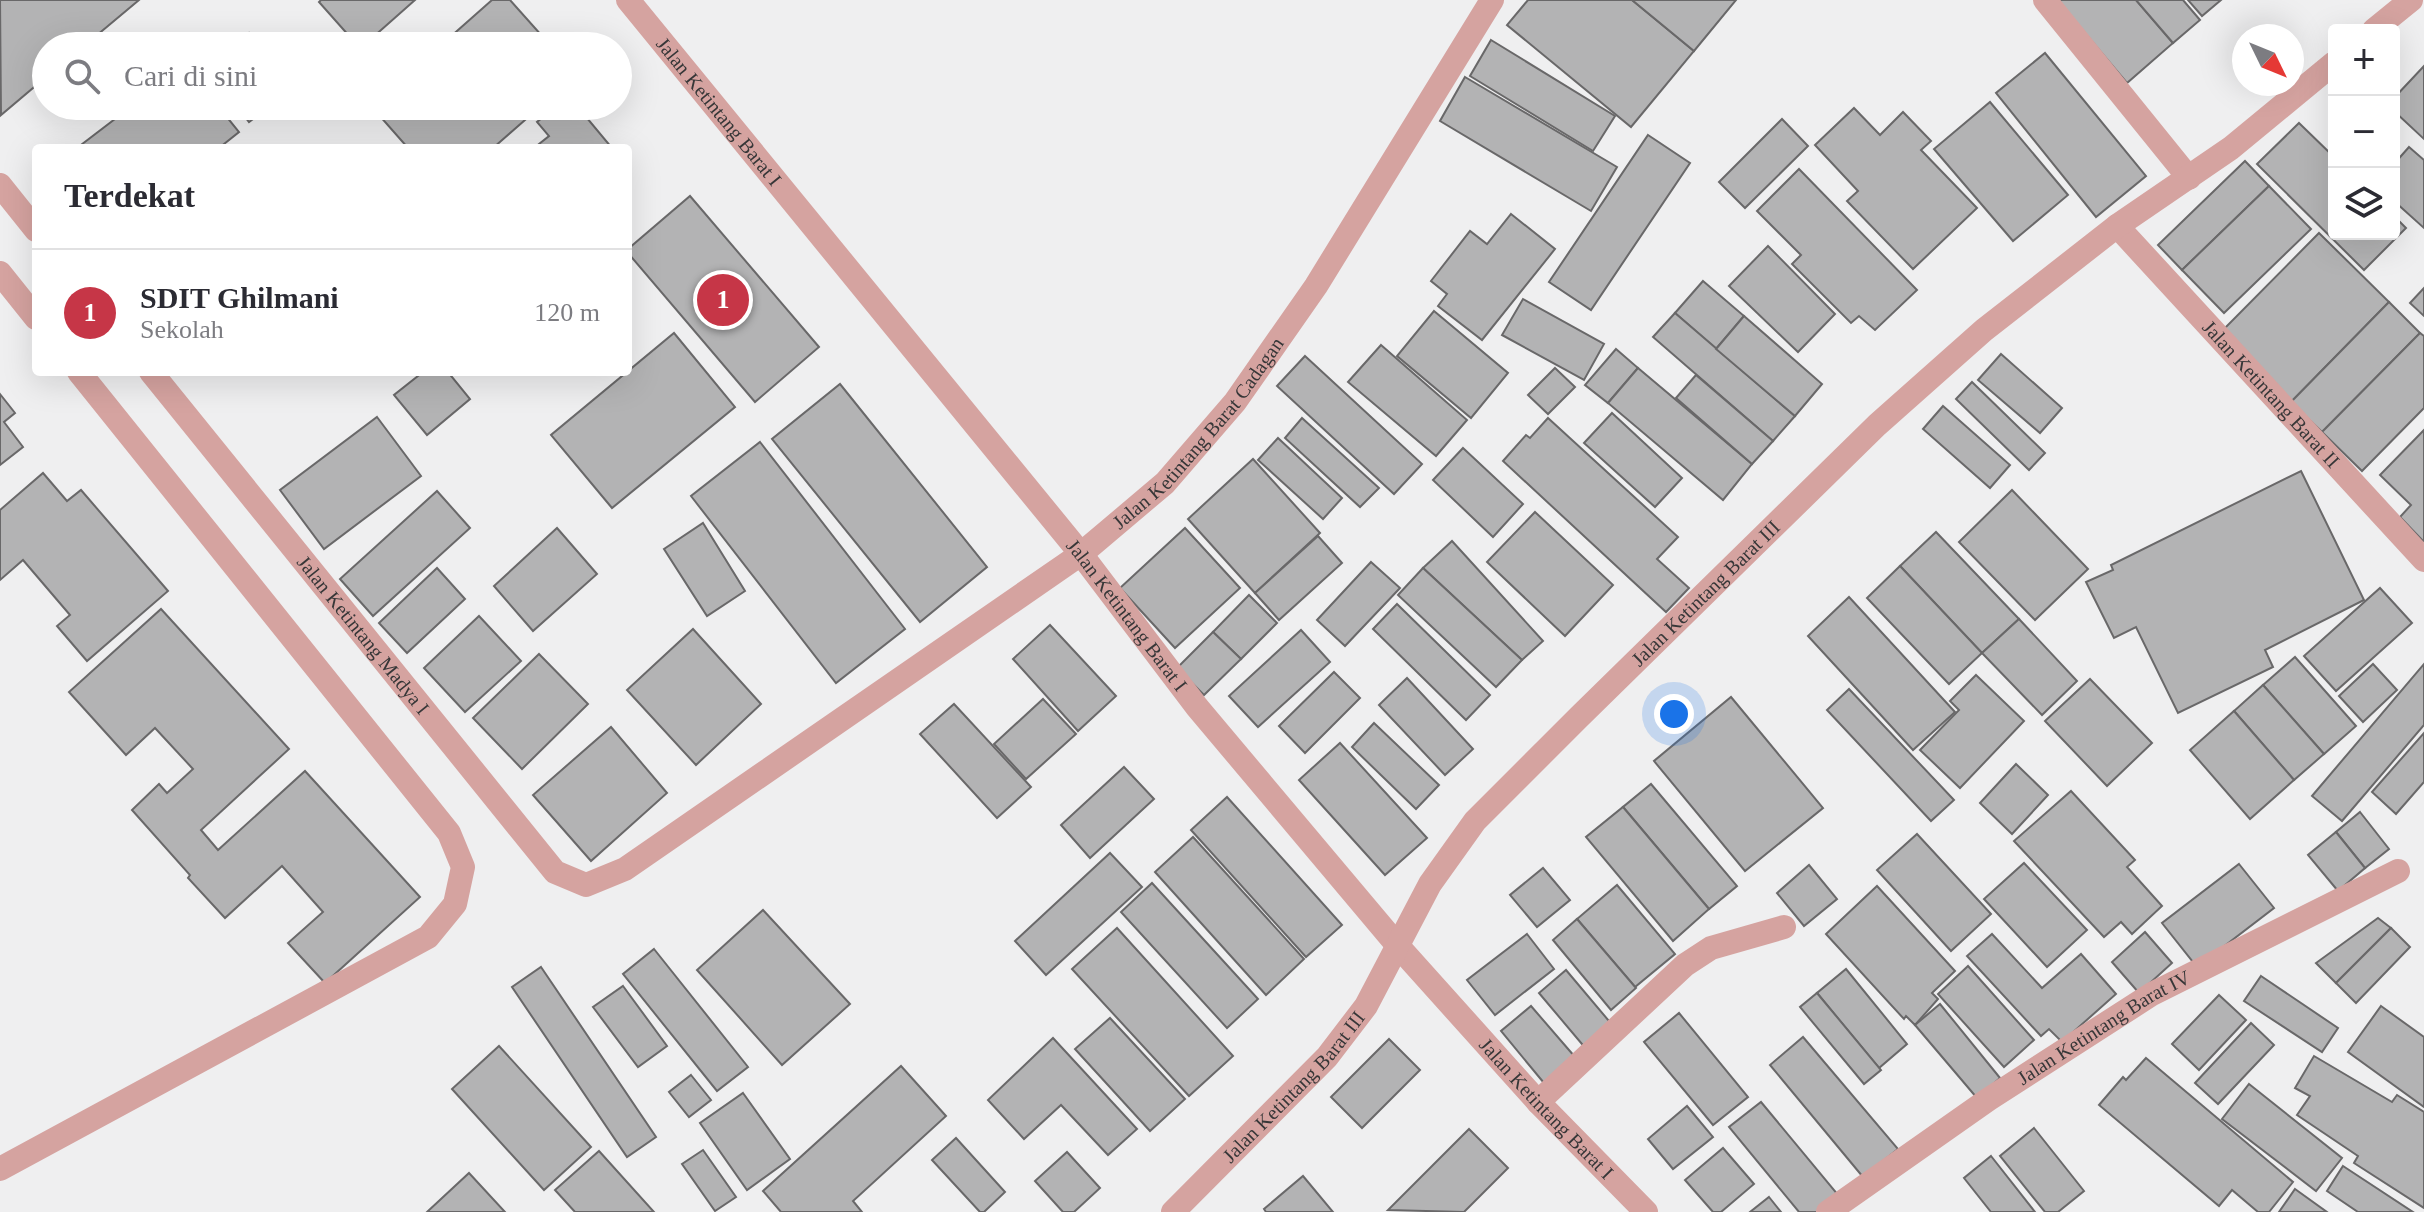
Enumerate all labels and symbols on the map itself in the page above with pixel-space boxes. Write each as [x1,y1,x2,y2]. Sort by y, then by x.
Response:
north arrow [2232,24,2304,96]
street label: Jalan Ketintang Barat I [652,33,786,190]
pin: 1 [697,270,749,330]
street label: Jalan Ketintang Barat II [2198,316,2344,472]
street label: Jalan Ketintang Barat Cadagan [1108,333,1288,533]
street label: Jalan Ketintang Barat III [1627,516,1784,670]
street label: Jalan Ketintang Barat I [1062,535,1192,695]
street label: Jalan Ketintang Madya I [293,551,434,719]
your location [1654,694,1694,734]
street label: Jalan Ketintang Barat IV [2013,965,2194,1089]
street label: Jalan Ketintang Barat III [1218,1007,1369,1167]
street label: Jalan Ketintang Barat I [1475,1034,1618,1183]

